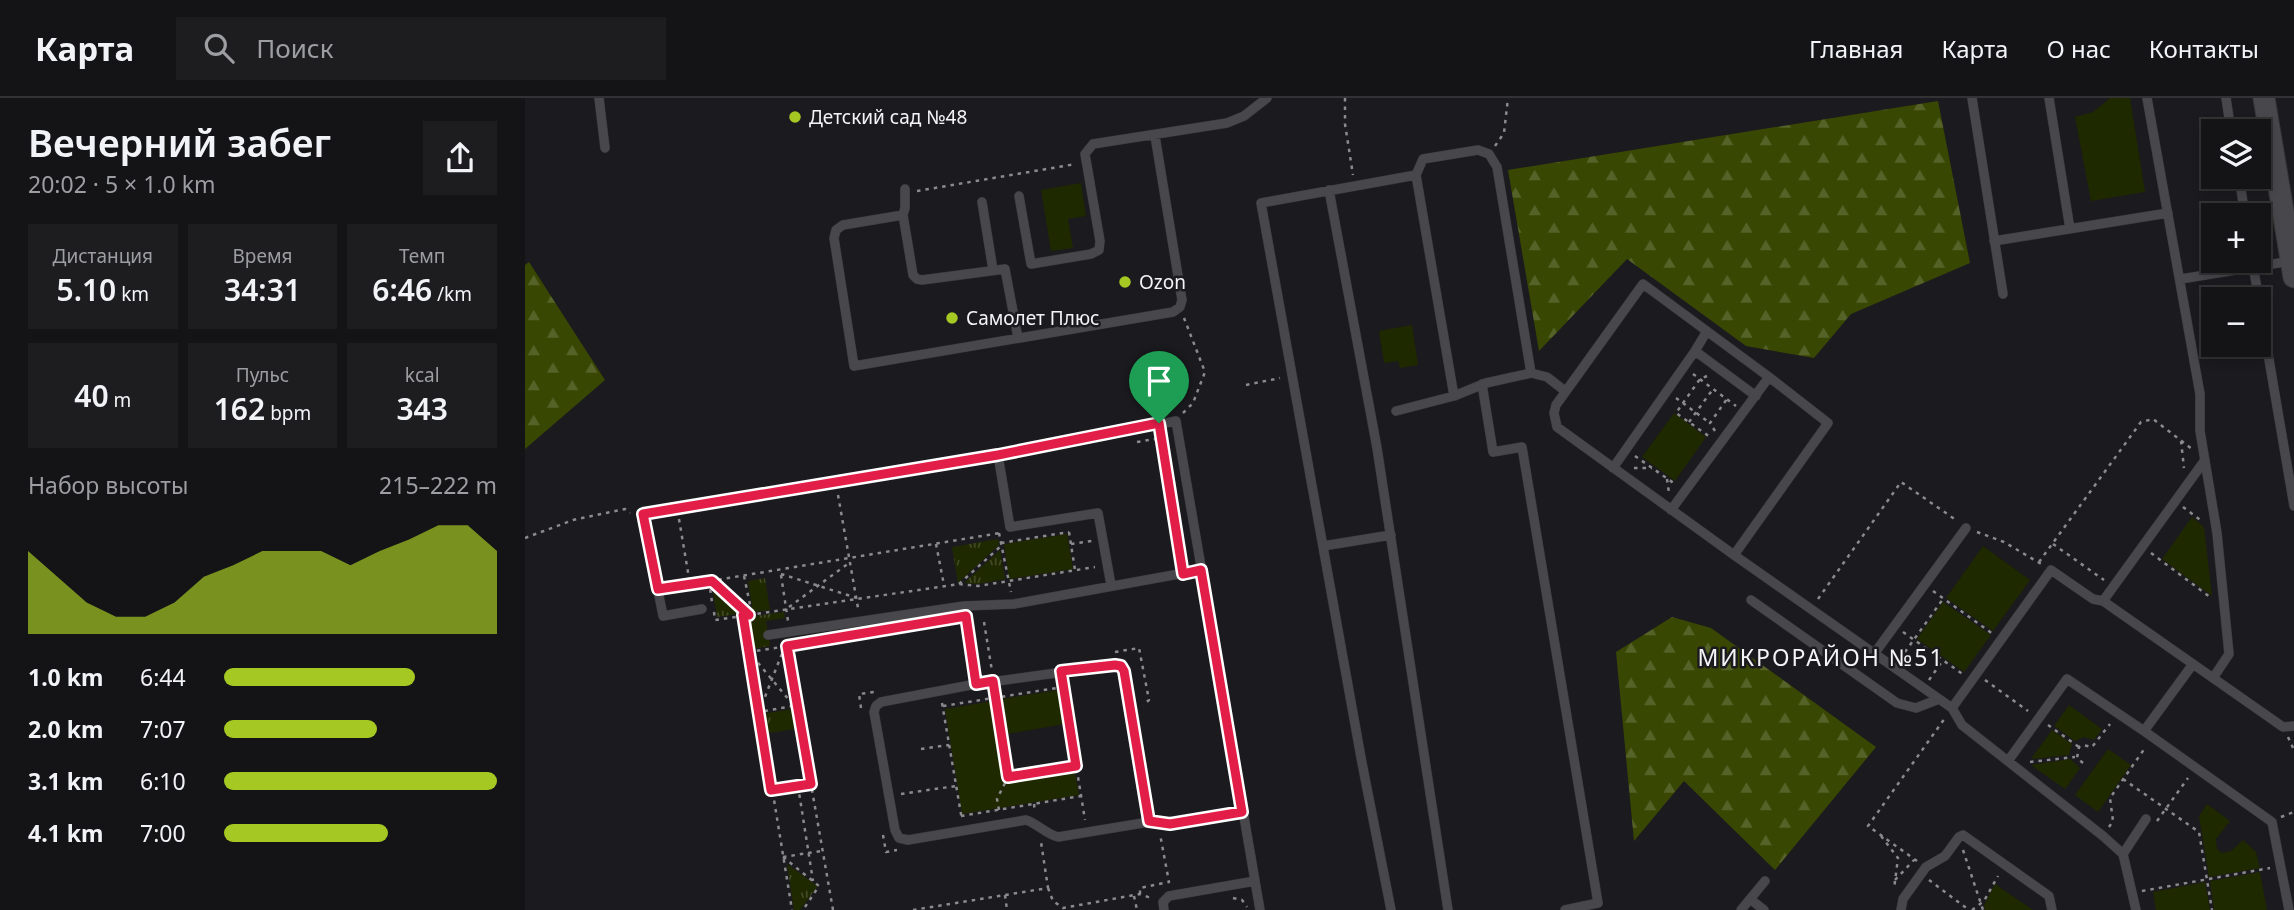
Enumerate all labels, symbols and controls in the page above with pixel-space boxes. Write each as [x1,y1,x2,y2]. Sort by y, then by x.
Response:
search box [176,17,666,80]
text: Карта [35,26,134,71]
icon: search [200,29,238,67]
text: Поиск [256,30,333,66]
text: Главная [1809,32,1903,65]
text: Карта [1941,32,2008,65]
text: О нас [2046,32,2111,65]
text: Контакты [2149,32,2259,65]
place label: Детский сад №48 [809,104,967,130]
marker: Детский сад №48 [787,109,803,125]
text: Вечерний забег [28,116,331,168]
map controls [2201,119,2271,357]
button: layers [2201,119,2271,189]
button: share [423,121,497,195]
text: 20:02 · 5 × 1.0 km [28,168,215,200]
button: + [2201,203,2271,273]
text: Дистанция [53,243,153,269]
text: Время [233,243,292,269]
text: Темп [399,243,445,269]
text: 5.10 [57,269,116,310]
text: 34:31 [224,269,301,310]
text: 6:46 [372,269,432,310]
place label: Ozon [1139,269,1186,295]
marker: Ozon [1117,274,1133,290]
text: km [116,281,149,307]
text: /km [432,281,472,307]
button: − [2201,287,2271,357]
place label: Самолет Плюс [966,305,1099,331]
marker: Самолет Плюс [944,310,960,326]
pin [1129,351,1189,423]
text: Пульс [236,362,289,388]
text: kcal [405,362,440,388]
icon: arrive [1140,362,1178,400]
text: 40 [74,375,109,416]
text: m [109,387,131,413]
text: 162 [214,388,265,429]
text: 343 [396,388,448,429]
text: bpm [265,400,311,426]
text: Набор высоты [28,469,188,501]
text: 215–222 m [379,469,497,501]
district label: МИКРОРАЙОН №51 [1697,641,1945,673]
text: 1.0 km [28,661,103,693]
text: 6:44 [140,661,186,693]
text: 2.0 km [28,713,103,745]
text: 7:07 [140,713,186,745]
text: 3.1 km [28,765,103,797]
text: 6:10 [140,765,186,797]
text: 4.1 km [28,817,103,849]
text: 7:00 [140,817,186,849]

